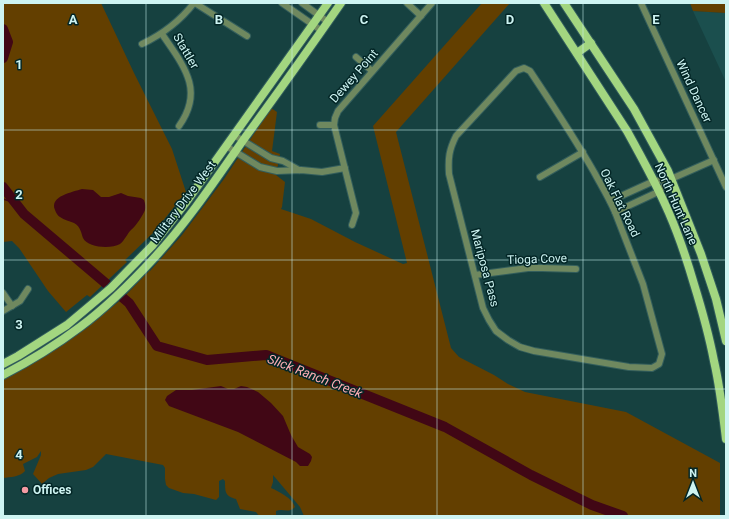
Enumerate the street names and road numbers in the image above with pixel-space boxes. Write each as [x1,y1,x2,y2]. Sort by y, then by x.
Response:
street label: Stattler [170,31,202,71]
street label: Dewey Point [327,46,381,106]
street label: Wind Dancer [673,57,715,125]
street label: Military Drive West [147,158,219,246]
street label: North Hunt Lane [652,161,700,247]
street label: Oak Flat Road [597,167,643,239]
street label: Mariposa Pass [468,228,502,308]
street label: Tioga Cove [507,251,567,267]

